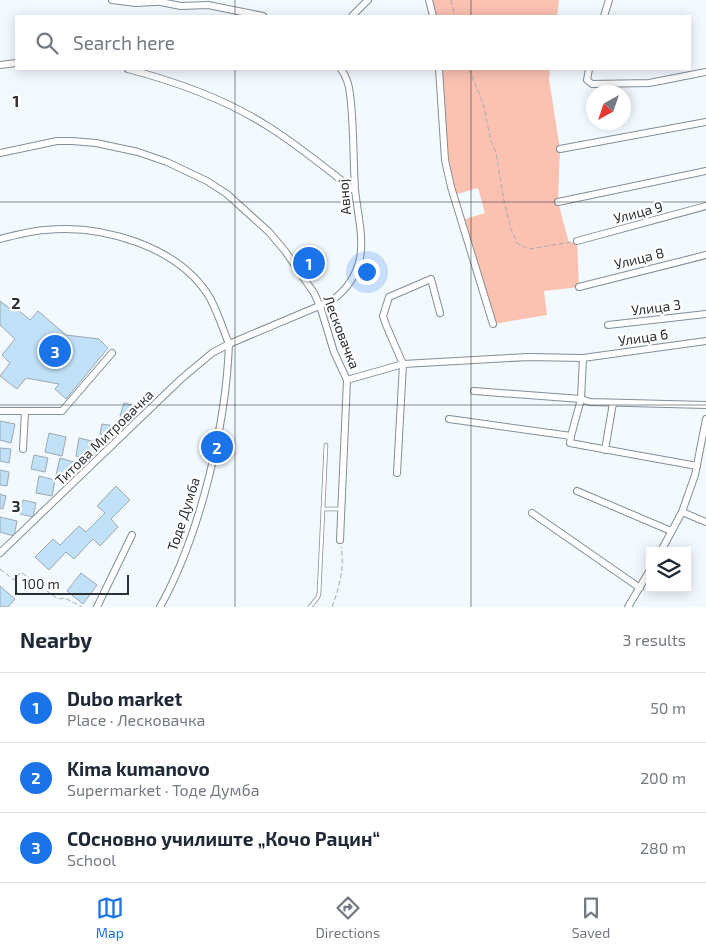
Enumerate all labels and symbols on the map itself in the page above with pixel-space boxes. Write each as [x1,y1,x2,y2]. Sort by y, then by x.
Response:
north arrow [586,85,631,130]
text: 1 [13,91,19,110]
street label: Авној [334,178,354,216]
street label: Улица 9 [612,197,664,227]
pin: 1 [293,244,325,282]
street label: Улица 8 [612,244,666,272]
your location [354,259,380,285]
text: 2 [11,293,21,312]
street label: Лесковачка [320,293,364,371]
street label: Улица 3 [630,296,682,318]
street label: Улица 6 [617,325,669,349]
pin: 3 [39,332,71,370]
street label: Титова Митровачка [51,386,157,488]
pin: 2 [201,428,233,466]
street label: Тоде Думба [163,475,203,553]
text: 3 [11,496,21,515]
scale bar [15,572,129,595]

